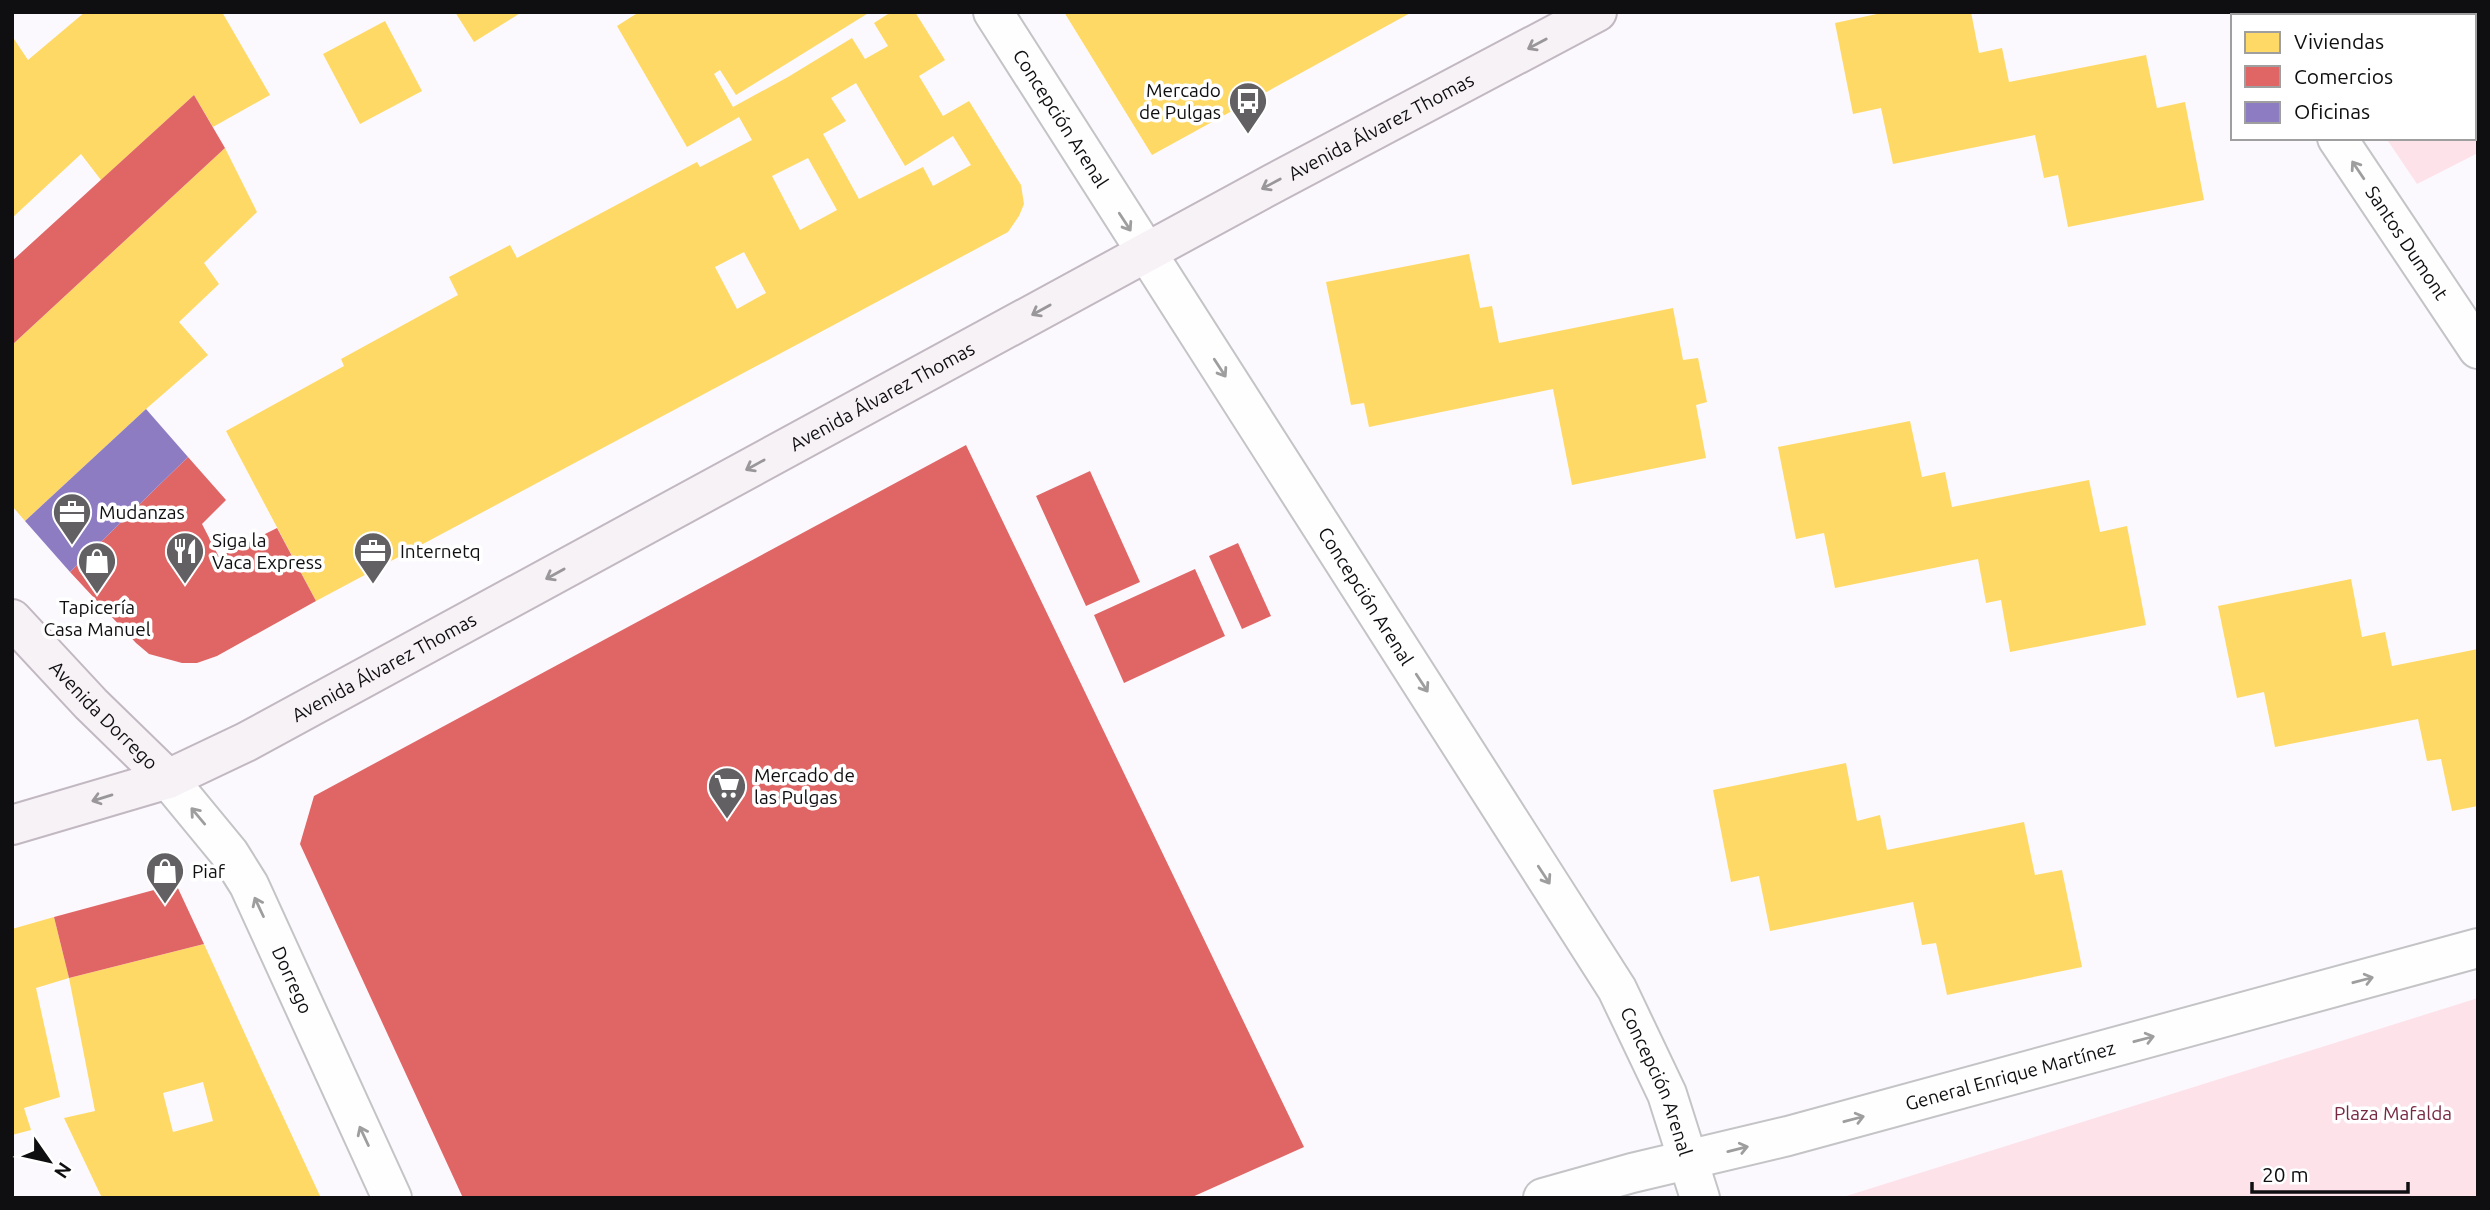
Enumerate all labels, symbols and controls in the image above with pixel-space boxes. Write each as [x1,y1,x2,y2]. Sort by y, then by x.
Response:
legend [2231,14,2476,140]
text: Viviendas [2294,29,2384,53]
one-way arrow [1527,38,1548,51]
street label: Concepción Arenal [1009,45,1113,191]
text: Comercios [2294,64,2393,88]
street label: Avenida Álvarez Thomas [1284,68,1477,185]
place label: Mercado de Pulgas [1139,79,1221,123]
bus stop icon: Mercado de Pulgas [1227,80,1269,135]
text: Oficinas [2294,99,2370,123]
one-way arrow [2351,161,2365,180]
one-way arrow [1261,178,1281,192]
street label: Santos Dumont [2361,182,2453,304]
one-way arrow [1118,211,1132,231]
one-way arrow [1031,303,1052,317]
street label: Avenida Álvarez Thomas [786,337,978,455]
one-way arrow [1214,357,1228,377]
one-way arrow [745,459,766,472]
office icon: Mudanzas [51,491,93,546]
place label: Mudanzas [99,501,185,523]
street label: Concepción Arenal [1314,523,1418,669]
place label: Siga la Vaca Express [212,529,322,573]
restaurant icon: Siga la Vaca Express [164,530,206,585]
office icon: Internetq [352,530,394,585]
shop icon: Tapicería Casa Manuel [76,540,118,595]
place label: Internetq [400,540,481,562]
one-way arrow [545,568,566,581]
place label: Tapicería Casa Manuel [43,596,151,640]
street label: Avenida Álvarez Thomas [288,608,480,726]
street label: Avenida Dorrego [45,656,162,774]
one-way arrow [1415,673,1429,693]
place label: Mercado de las Pulgas [754,764,855,808]
supermarket icon: Mercado de las Pulgas [706,765,748,820]
one-way arrow [92,793,114,806]
one-way arrow [191,807,206,825]
shop icon: Piaf [144,850,186,905]
place label: Piaf [192,860,226,882]
one-way arrow [1538,865,1552,885]
one-way arrow [252,896,265,918]
street label: Dorrego [268,943,317,1017]
one-way arrow [2352,972,2374,985]
street label: Concepción Arenal [1616,1003,1697,1159]
one-way arrow [2133,1032,2155,1045]
street label: General Enrique Martínez [1903,1036,2118,1115]
park label: Plaza Mafalda [2334,1102,2452,1124]
one-way arrow [1842,1111,1864,1124]
north arrow [14,1126,84,1196]
one-way arrow [357,1126,370,1147]
one-way arrow [1726,1142,1749,1155]
scale bar [2252,1150,2408,1194]
text: N [50,1158,76,1183]
text: 20 m [2262,1162,2309,1186]

